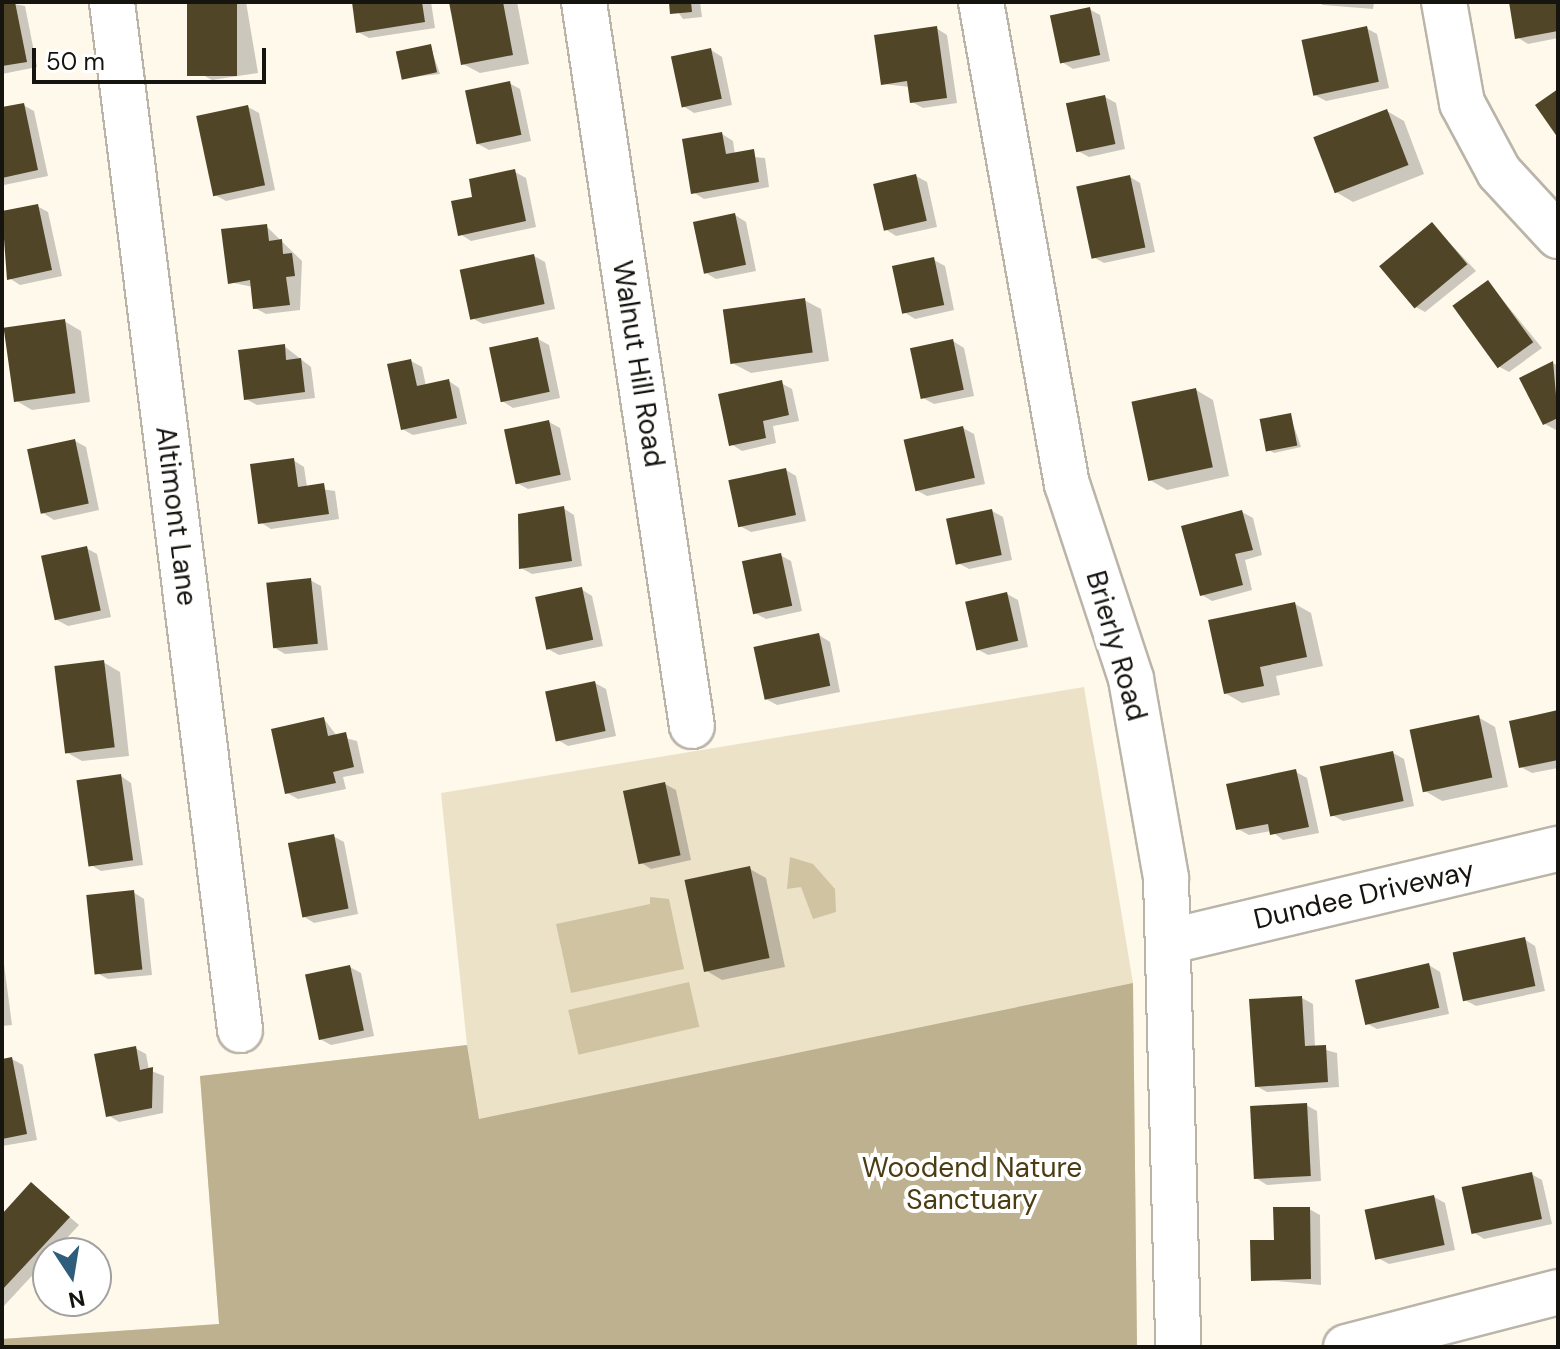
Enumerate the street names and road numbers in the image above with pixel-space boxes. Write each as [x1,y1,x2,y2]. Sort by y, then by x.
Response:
street label: Walnut Hill Road [605,258,671,470]
street label: Altimont Lane [148,424,204,608]
street label: Brierly Road [1079,567,1153,725]
street label: Dundee Driveway [1251,853,1477,937]

